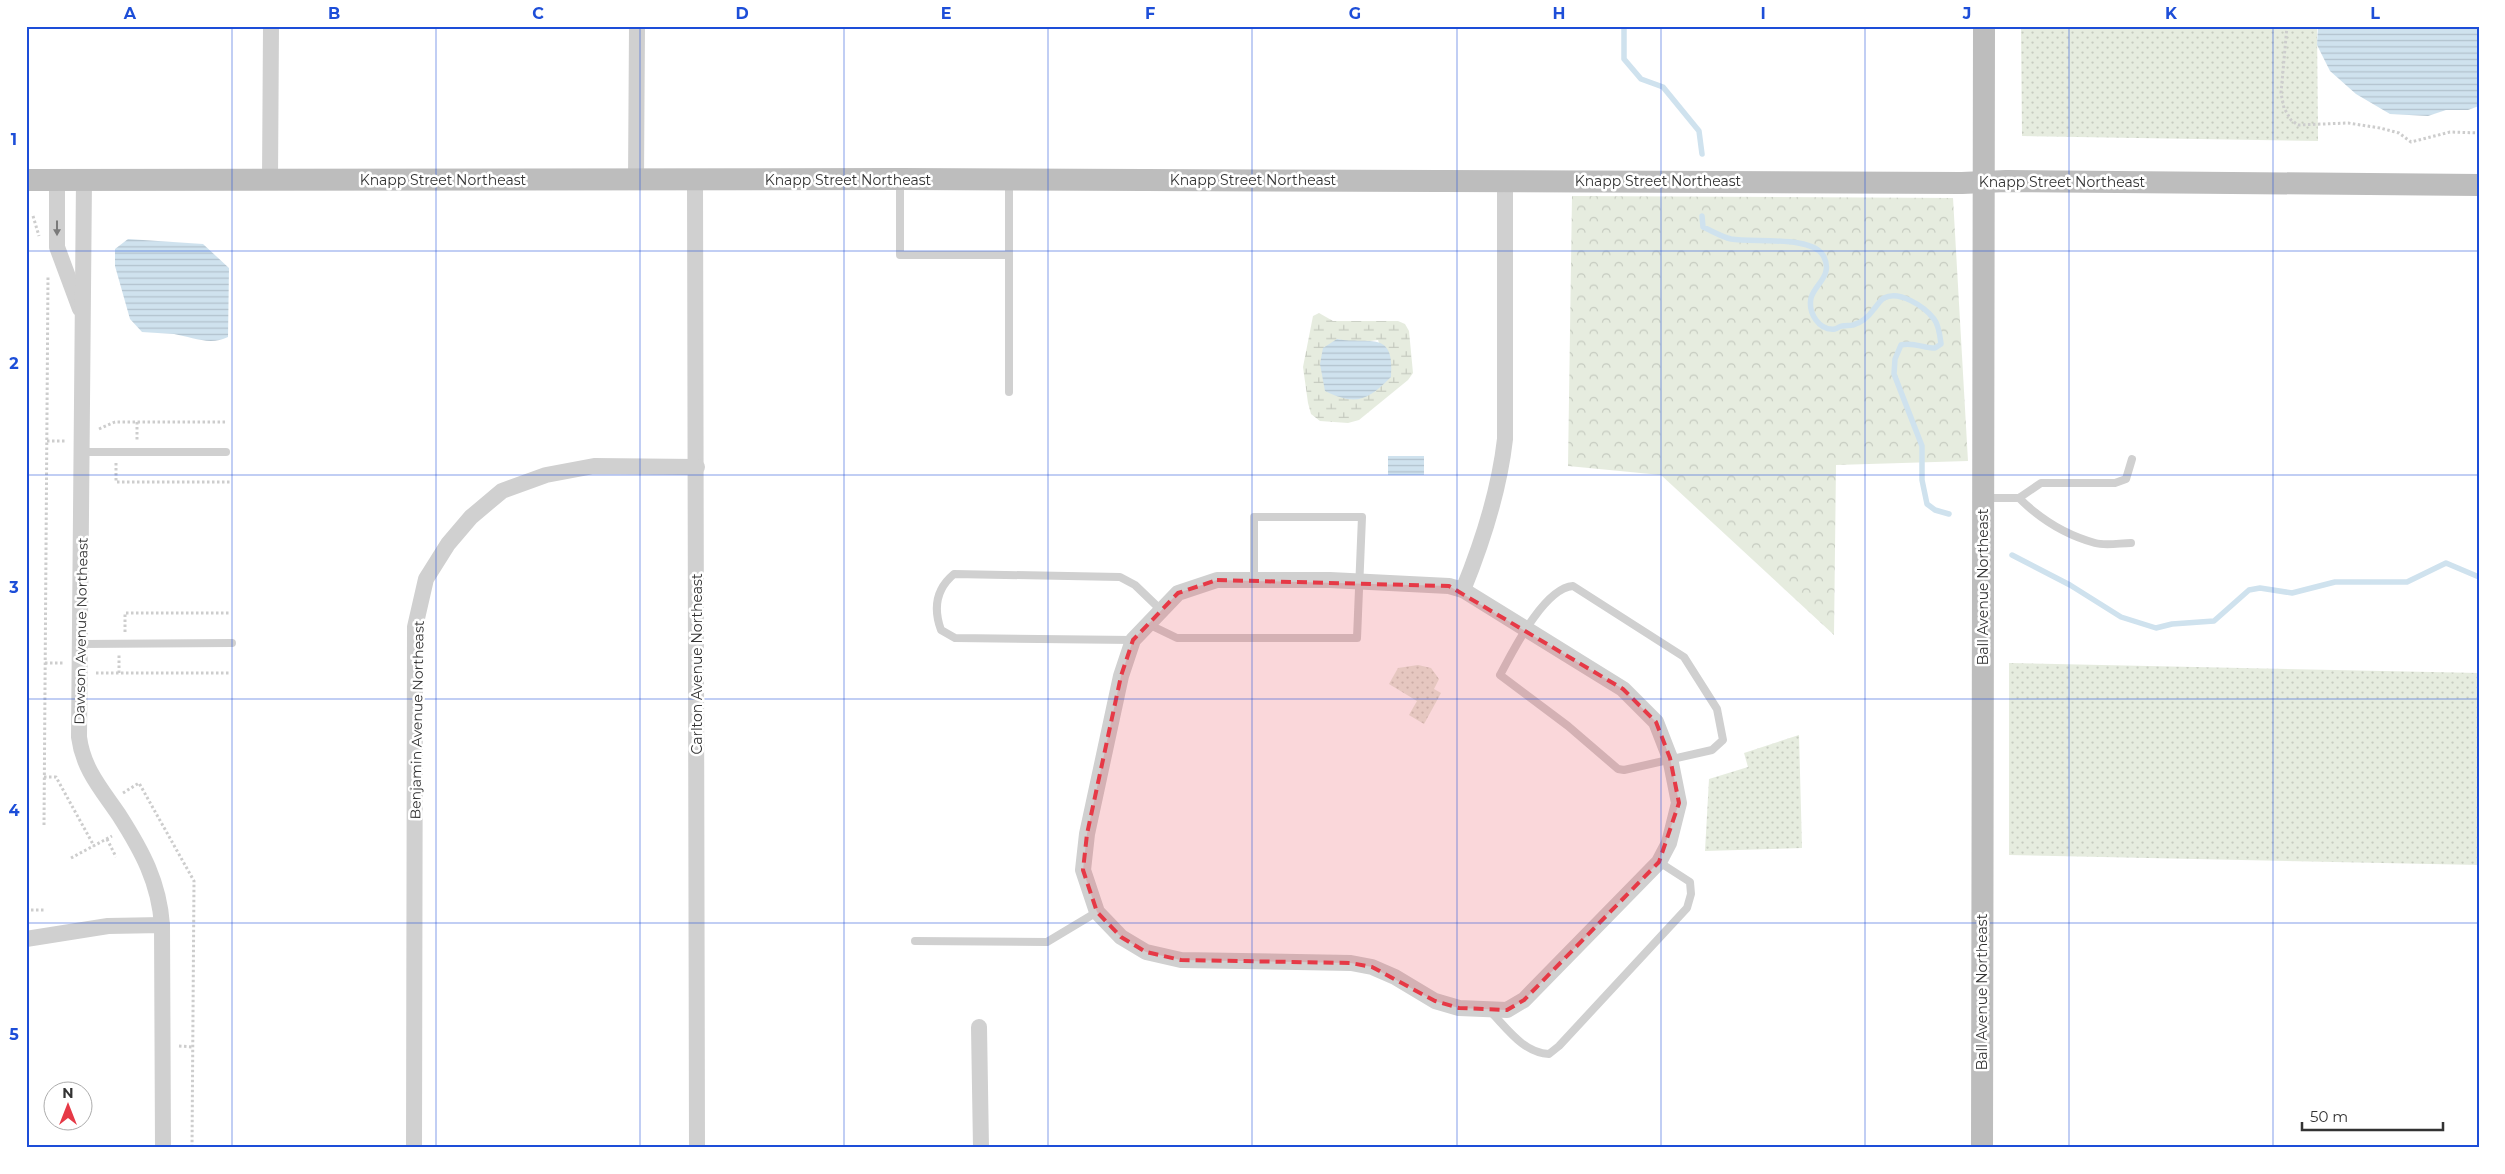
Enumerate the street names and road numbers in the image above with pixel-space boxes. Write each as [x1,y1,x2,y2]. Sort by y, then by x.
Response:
street label: Knapp Street Northeast [360,171,526,189]
street label: Knapp Street Northeast [765,171,931,189]
street label: Knapp Street Northeast [1170,171,1336,189]
street label: Knapp Street Northeast [1575,172,1741,190]
street label: Knapp Street Northeast [1979,173,2145,191]
street label: Ball Avenue Northeast [1974,508,1992,665]
street label: Dawson Avenue Northeast [70,537,92,725]
street label: Carlton Avenue Northeast [688,573,706,755]
street label: Benjamin Avenue Northeast [406,620,428,820]
street label: Ball Avenue Northeast [1973,913,1991,1070]

